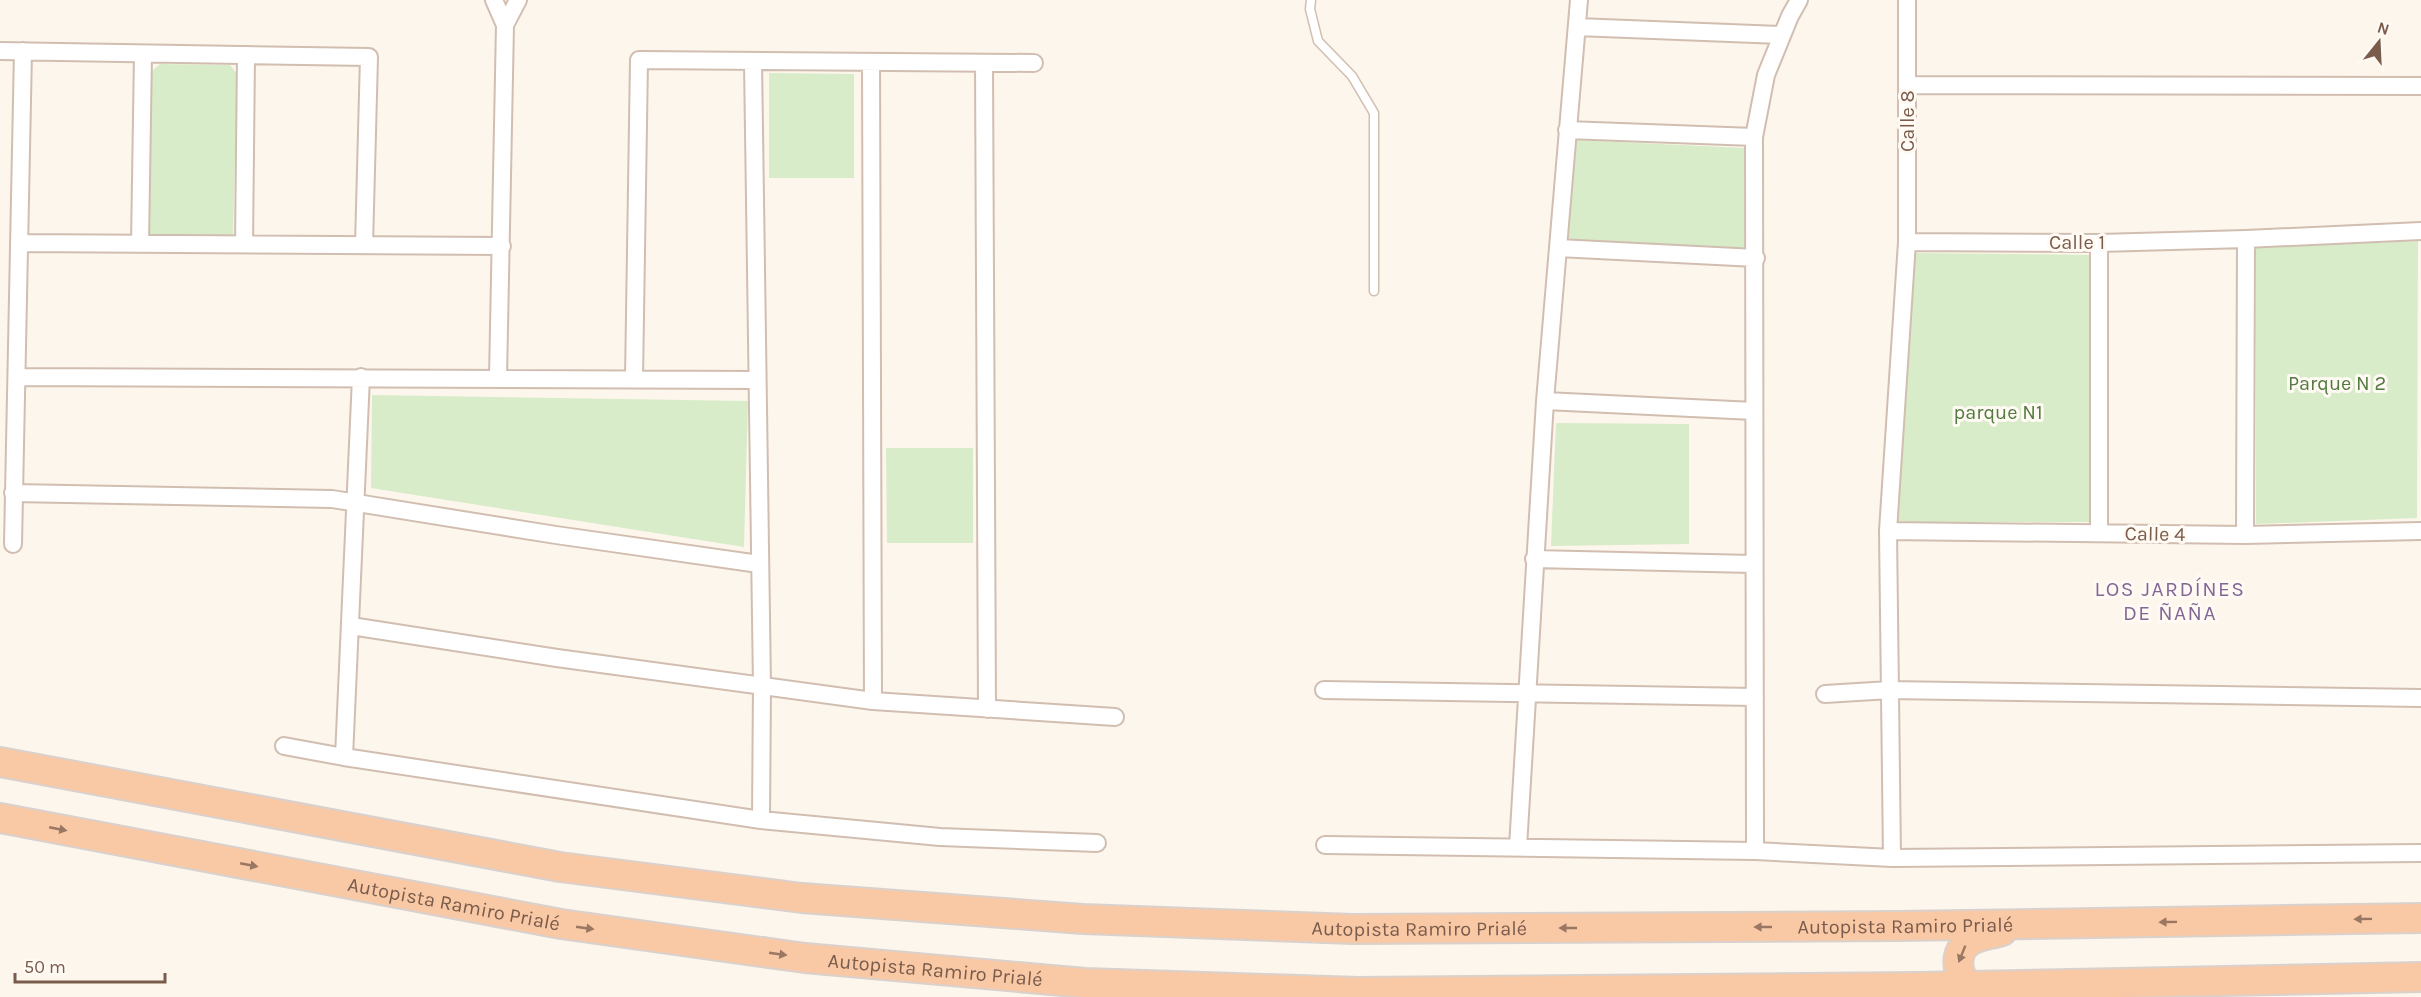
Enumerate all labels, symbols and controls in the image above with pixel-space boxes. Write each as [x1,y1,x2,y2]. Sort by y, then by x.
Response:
north arrow [2349,12,2409,72]
text: N [2375,17,2392,39]
street label: Calle 8 [1896,90,1919,152]
street label: Calle 1 [2049,231,2105,254]
park label: Parque N 2 [2288,372,2386,395]
park label: parque N1 [1953,401,2043,424]
street label: Calle 4 [2124,522,2186,546]
district label: LOS JARDÍNES DE ÑAÑA [2094,577,2246,625]
one-way arrow [48,825,67,834]
one-way arrow [240,861,259,870]
street label: Autopista Ramiro Prialé [346,872,562,935]
street label: Autopista Ramiro Prialé [1797,913,2013,938]
one-way arrow [2353,914,2372,923]
street label: Autopista Ramiro Prialé [1311,916,1527,941]
one-way arrow [2158,917,2177,927]
one-way arrow [1753,922,1772,932]
one-way arrow [576,923,595,932]
one-way arrow [1558,923,1577,933]
one-way arrow [1956,945,1966,963]
scale bar [15,946,165,984]
street label: Autopista Ramiro Prialé [827,949,1044,991]
one-way arrow [769,950,788,959]
text: 50 m [24,956,66,978]

